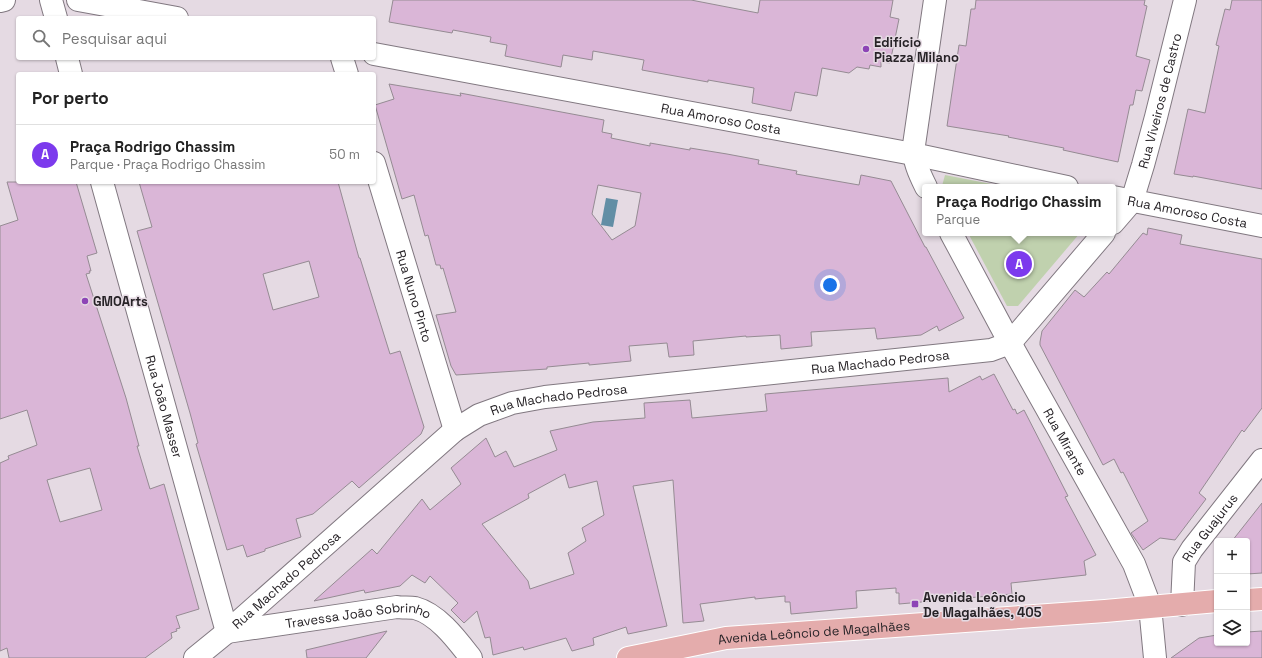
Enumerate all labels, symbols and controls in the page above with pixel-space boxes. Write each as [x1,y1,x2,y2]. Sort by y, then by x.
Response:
search box [16,16,376,60]
icon: search [30,27,52,49]
text: Pesquisar aqui [62,29,167,48]
street label: Rua Viveiros de Castro [1134,31,1185,171]
place label: Edifício Piazza Milano [874,34,959,66]
marker: Edifício Piazza Milano [861,44,871,54]
text: Por perto [32,87,109,109]
street label: Rua Amoroso Costa [660,99,783,138]
text: Praça Rodrigo Chassim [70,137,235,156]
text: A [41,146,49,163]
text: 50 m [329,146,360,163]
text: Parque · Praça Rodrigo Chassim [70,156,266,173]
popup [922,184,1116,236]
text: Praça Rodrigo Chassim [936,192,1102,211]
street label: Rua Amoroso Costa [1126,192,1249,232]
text: Parque [936,211,980,228]
street label: Rua Nuno Pinto [392,248,436,344]
pin: A [1006,249,1032,279]
your location [820,275,840,295]
place label: GMOArts [93,293,148,310]
marker: GMOArts [80,296,90,306]
street label: Rua Machado Pedrosa [810,346,951,378]
street label: Rua João Masser [141,353,186,460]
street label: Rua Machado Pedrosa [488,380,629,419]
street label: Rua Mirante [1039,405,1091,479]
street label: Rua Guajurus [1178,490,1242,565]
street label: Rua Machado Pedrosa [229,527,344,633]
map controls [1214,538,1250,646]
button: + [1214,538,1250,574]
button: − [1214,574,1250,610]
place label: Avenida Leôncio De Magalhães, 405 [923,589,1042,621]
street label: Travessa João Sobrinho [284,599,435,632]
marker: Avenida Leôncio De Magalhães, 405 [910,599,920,609]
button: layers [1214,610,1250,646]
street label: Avenida Leôncio de Magalhães [716,617,911,649]

